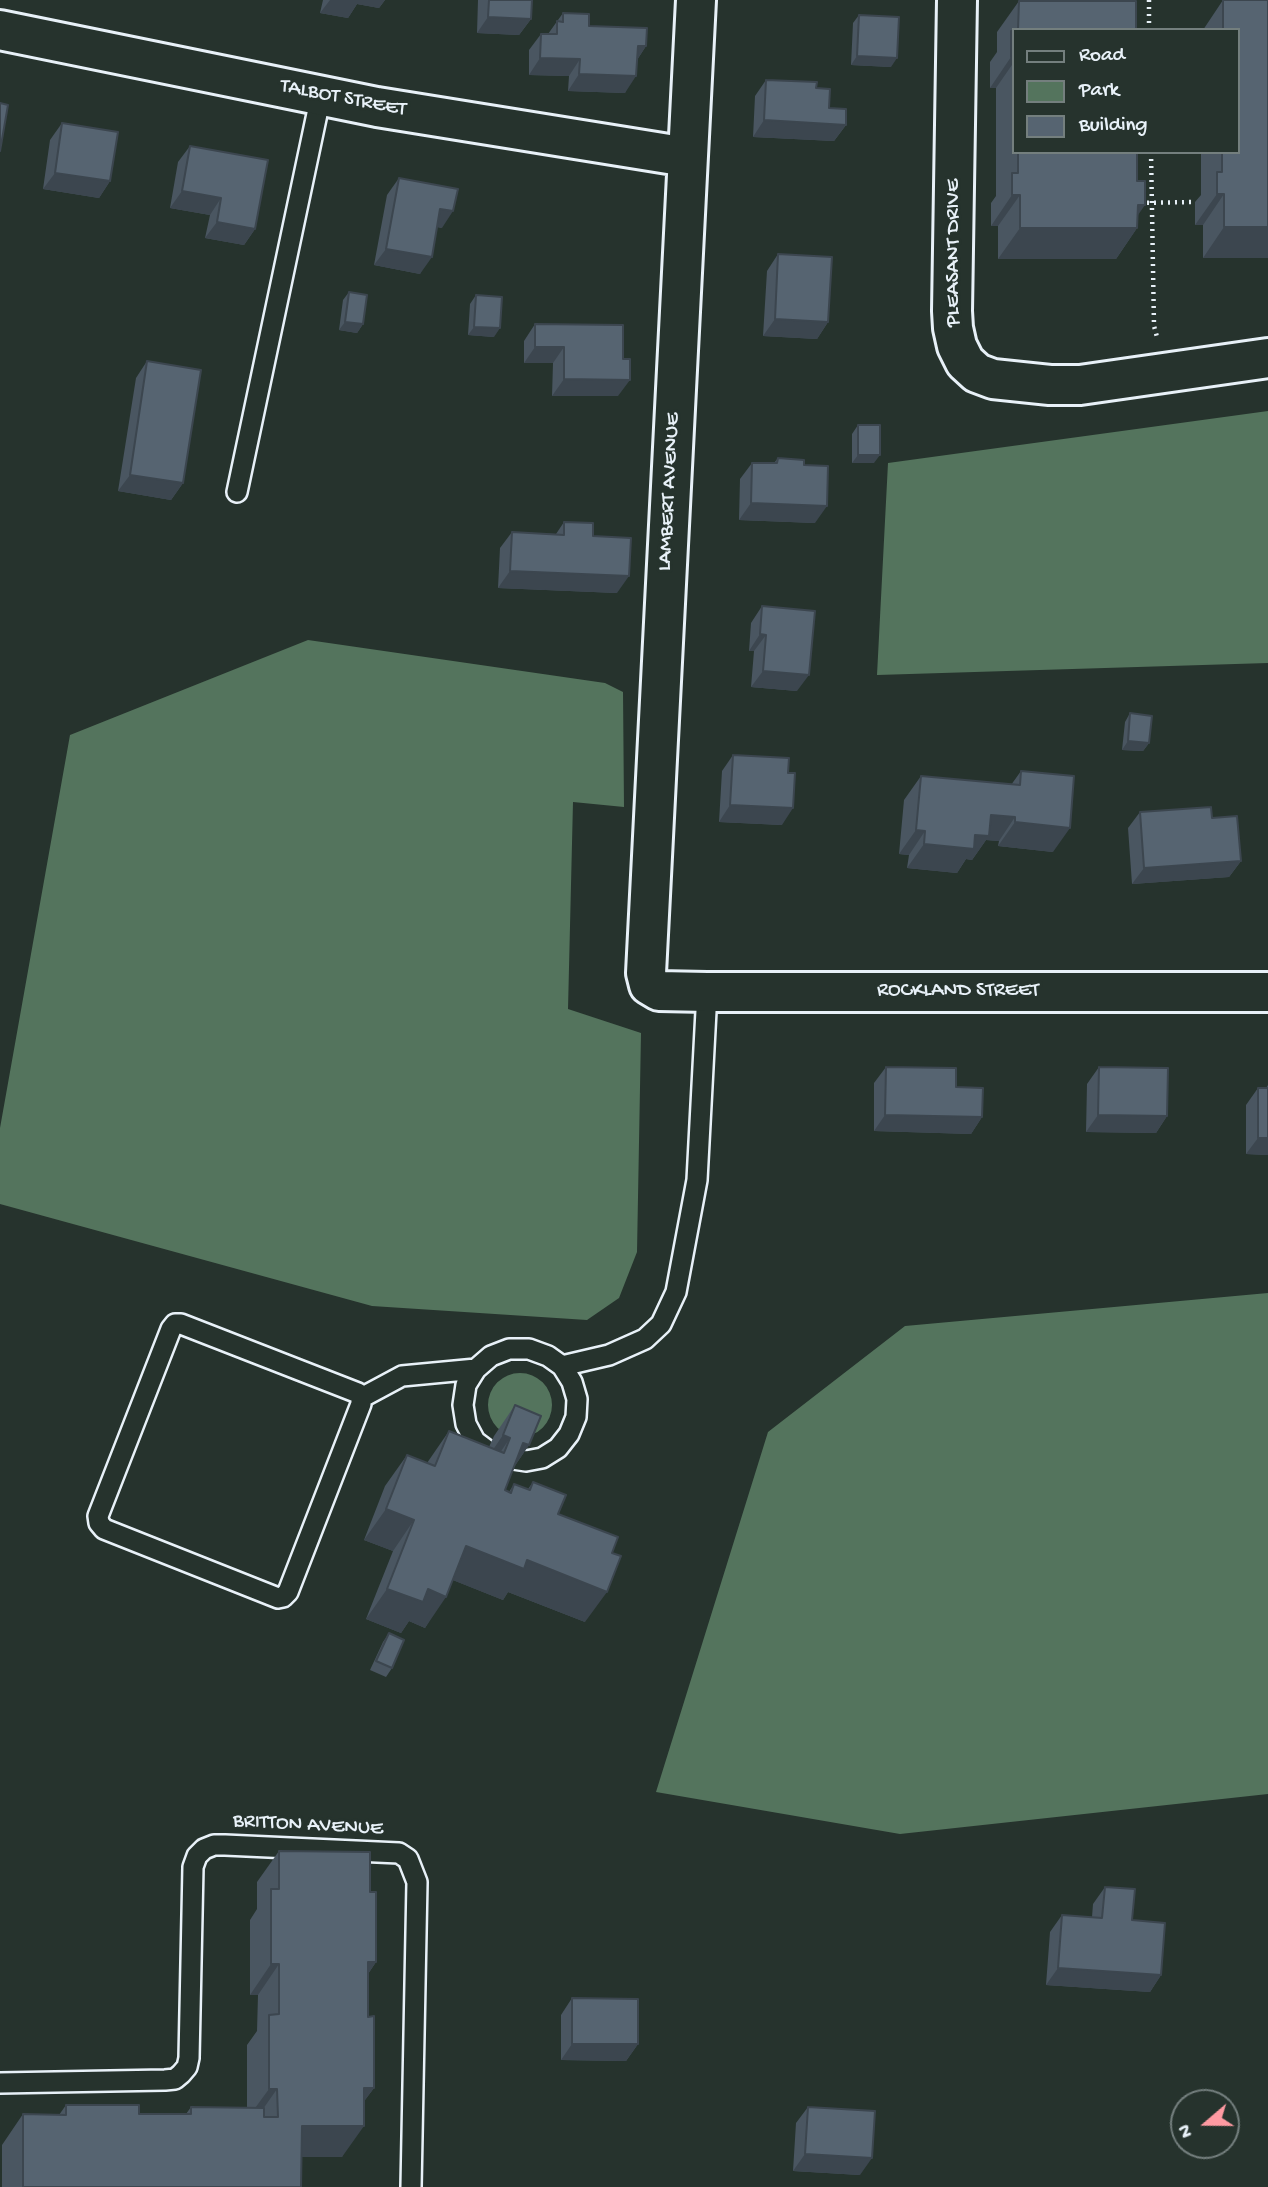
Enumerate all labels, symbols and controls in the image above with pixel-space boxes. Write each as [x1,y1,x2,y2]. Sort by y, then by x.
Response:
legend [1012,28,1240,154]
text: Road [1079,44,1125,69]
street label: TALBOT STREET [278,74,408,124]
text: Park [1079,79,1119,104]
text: Building [1079,114,1148,139]
street label: PLEASANT DRIVE [942,179,968,327]
street label: LAMBERT AVENUE [653,412,687,572]
street label: ROCKLAND STREET [877,979,1039,1005]
street label: BRITTON AVENUE [232,1809,384,1843]
north arrow [1170,2089,1240,2159]
text: N [1174,2121,1200,2140]

